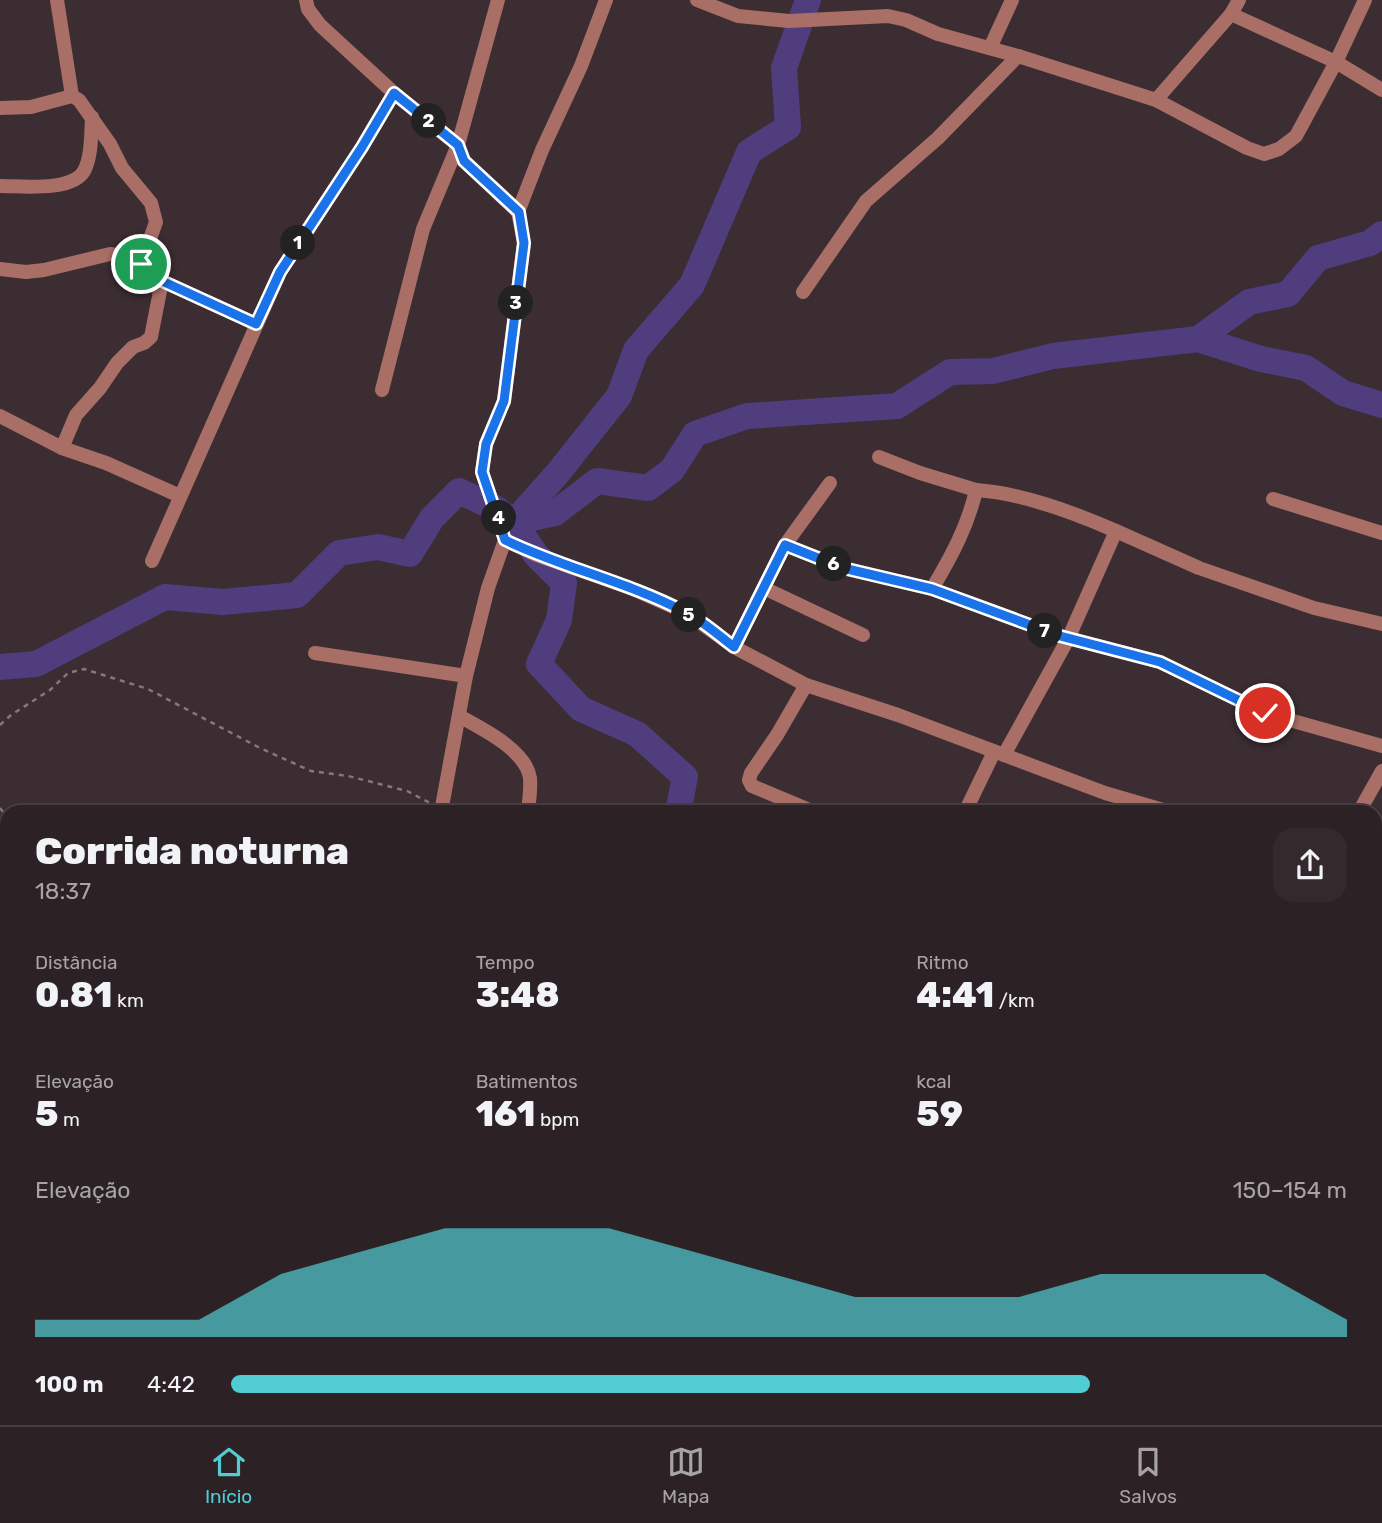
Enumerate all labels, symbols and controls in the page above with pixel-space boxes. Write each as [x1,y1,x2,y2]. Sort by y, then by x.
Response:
pin: 2 [412,104,446,138]
text: 2 [422,109,435,132]
pin: 1 [280,226,316,260]
text: 1 [293,231,302,254]
pin [111,234,171,294]
icon: arrive [122,245,160,283]
pin: 3 [498,286,534,320]
text: 3 [509,291,522,314]
pin: 4 [482,500,516,536]
text: 4 [492,506,505,529]
pin: 6 [816,546,852,582]
text: 6 [827,552,840,575]
pin: 5 [672,598,706,632]
text: 5 [682,603,695,626]
pin: 7 [1028,614,1062,648]
text: 7 [1039,619,1050,642]
pin [1235,683,1295,743]
icon: check [1246,694,1284,732]
text: Corrida noturna [35,828,349,874]
button: share [1273,828,1347,902]
text: 18:37 [35,877,91,905]
text: Distância [35,951,117,974]
text: Tempo [476,951,535,974]
text: Ritmo [916,951,969,974]
text: 0.81 [35,974,112,1016]
text: 3:48 [476,974,559,1016]
text: 4:41 [916,974,994,1016]
text: km [112,989,144,1012]
text: /km [994,989,1035,1012]
text: Elevação [35,1070,114,1093]
text: Batimentos [476,1070,578,1093]
text: kcal [916,1070,951,1093]
text: 5 [35,1093,58,1135]
text: 161 [476,1093,535,1135]
text: 59 [916,1093,963,1135]
text: m [58,1108,80,1131]
text: bpm [535,1108,580,1131]
text: Elevação [35,1176,131,1204]
text: 150–154 m [1233,1176,1347,1204]
text: 100 m [35,1370,104,1398]
text: 4:42 [147,1370,195,1398]
tab: Início [205,1443,252,1508]
tab: Mapa [662,1443,709,1508]
tab: Salvos [1119,1443,1177,1508]

